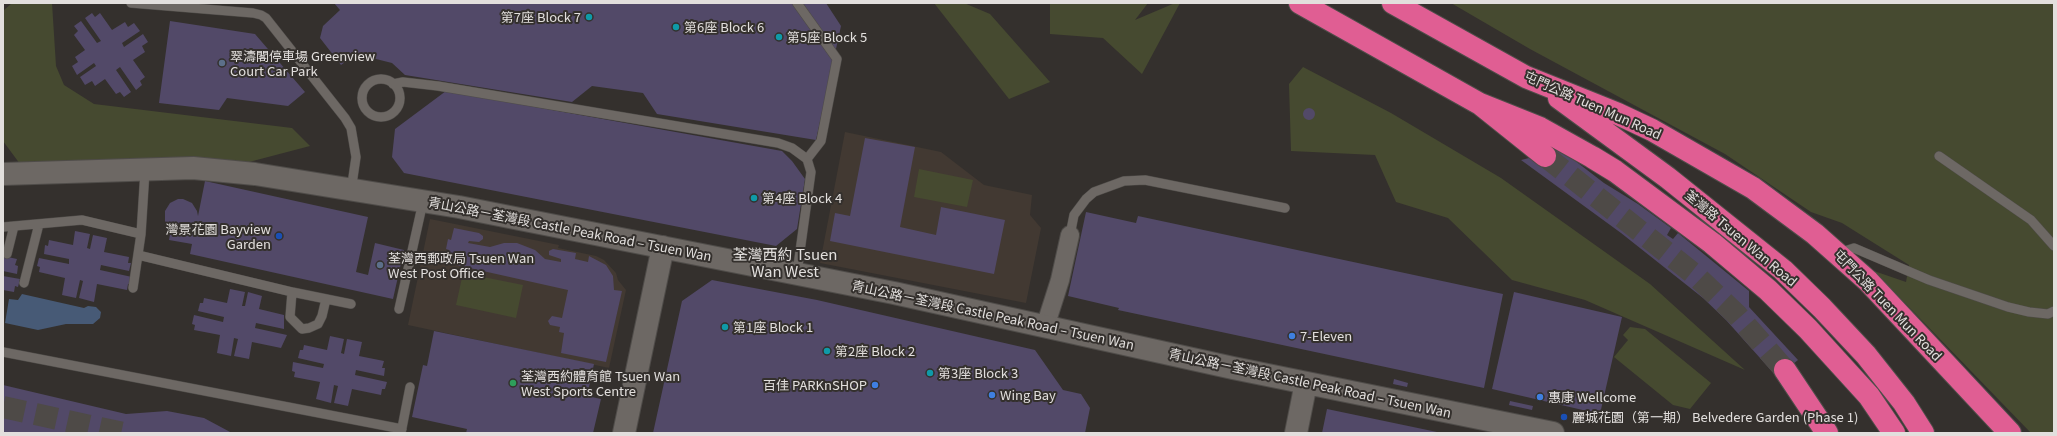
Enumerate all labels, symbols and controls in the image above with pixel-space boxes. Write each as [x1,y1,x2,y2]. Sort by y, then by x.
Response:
place label: 第7座 Block 7 [501,9,581,25]
marker: 第7座 Block 7 [584,12,594,22]
place label: 第6座 Block 6 [684,19,764,35]
marker: 第6座 Block 6 [671,22,681,32]
place label: 第5座 Block 5 [787,29,867,45]
marker: 第5座 Block 5 [774,32,784,42]
place label: 翠濤閣停車場 Greenview Court Car Park [230,48,375,79]
marker: 翠濤閣停車場 Greenview Court Car Park [217,58,227,68]
street label: 屯門公路 Tuen Mun Road [1522,68,1664,142]
street label: 荃灣路 Tsuen Wan Road [1682,187,1800,289]
place label: 第4座 Block 4 [762,190,842,206]
marker: 第4座 Block 4 [749,193,759,203]
street label: 青山公路－荃灣段 Castle Peak Road – Tsuen Wan [427,194,713,264]
place label: 灣景花園 Bayview Garden [165,221,271,252]
marker: 灣景花園 Bayview Garden [274,231,284,241]
district label: 荃灣西約 Tsuen Wan West [733,245,837,280]
street label: 屯門公路 Tuen Mun Road [1831,246,1945,364]
place label: 荃灣西郵政局 Tsuen Wan West Post Office [388,250,534,281]
marker: 荃灣西郵政局 Tsuen Wan West Post Office [375,260,385,270]
street label: 青山公路－荃灣段 Castle Peak Road – Tsuen Wan [850,277,1136,353]
place label: 第1座 Block 1 [733,319,813,335]
marker: 第1座 Block 1 [720,322,730,332]
place label: 7-Eleven [1300,328,1352,344]
marker: 7-Eleven [1287,331,1297,341]
place label: 第2座 Block 2 [835,343,915,359]
street label: 青山公路－荃灣段 Castle Peak Road – Tsuen Wan [1167,345,1453,421]
marker: 第2座 Block 2 [822,346,832,356]
place label: 第3座 Block 3 [938,365,1018,381]
place label: 荃灣西約體育館 Tsuen Wan West Sports Centre [521,368,680,399]
marker: 第3座 Block 3 [925,368,935,378]
place label: 百佳 PARKnSHOP [763,377,867,393]
marker: 荃灣西約體育館 Tsuen Wan West Sports Centre [508,378,518,388]
marker: 百佳 PARKnSHOP [870,380,880,390]
place label: Wing Bay [1000,387,1056,403]
place label: 惠康 Wellcome [1548,389,1636,405]
marker: Wing Bay [987,390,997,400]
marker: 惠康 Wellcome [1535,392,1545,402]
place label: 麗城花園（第一期） Belvedere Garden (Phase 1) [1572,409,1858,425]
marker: 麗城花園（第一期） Belvedere Garden (Phase 1) [1559,412,1569,422]

